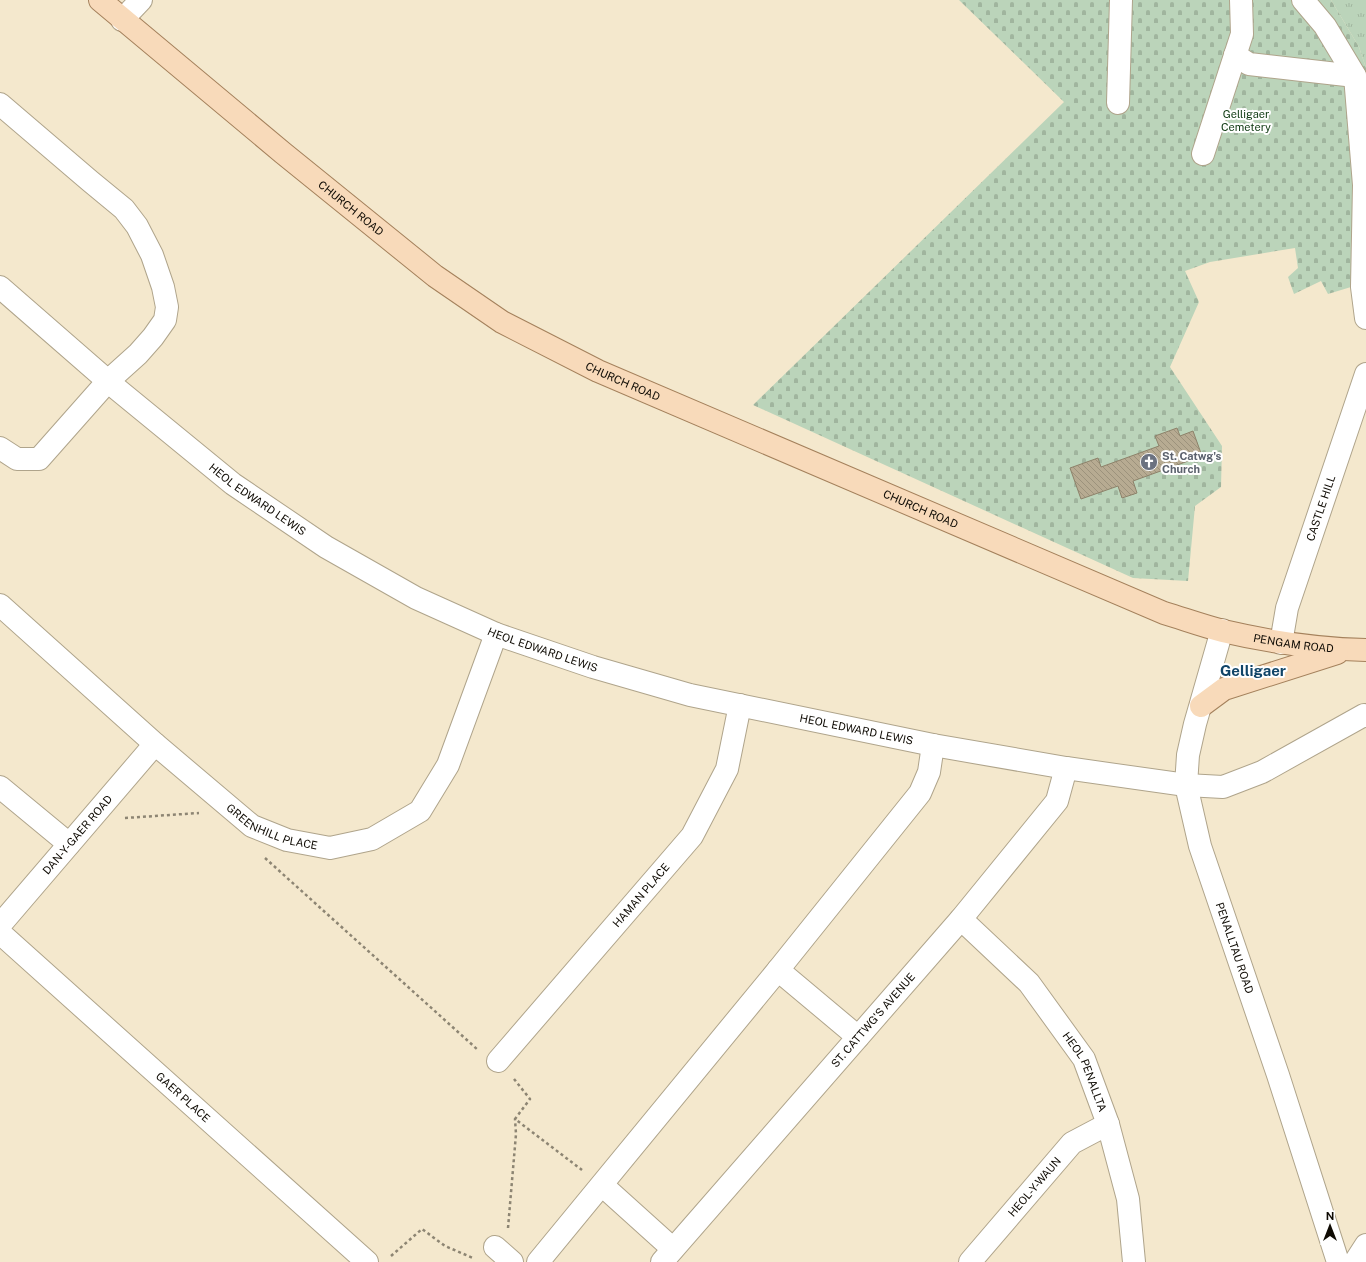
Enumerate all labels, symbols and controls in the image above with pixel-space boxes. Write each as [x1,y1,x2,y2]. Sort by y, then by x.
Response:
park label: Gelligaer Cemetery [1221,108,1271,133]
street label: CHURCH ROAD [316,178,386,238]
street label: CHURCH ROAD [583,360,662,403]
place label: St. Catwg's Church [1162,450,1221,475]
church icon: St. Catwg's Church [1139,452,1159,472]
street label: HEOL EDWARD LEWIS [207,461,308,538]
street label: CASTLE HILL [1304,473,1337,543]
street label: CHURCH ROAD [881,488,960,530]
street label: HEOL EDWARD LEWIS [486,625,599,674]
street label: PENGAM ROAD [1252,632,1335,654]
district label: Gelligaer [1220,662,1286,679]
street label: HEOL EDWARD LEWIS [799,712,914,747]
street label: DAN-Y-GAER ROAD [40,792,115,877]
street label: GREENHILL PLACE [224,801,319,852]
street label: HAMAN PLACE [610,861,672,929]
street label: PENALLTAU ROAD [1214,901,1256,996]
street label: ST. CATTWG'S AVENUE [829,970,917,1070]
street label: HEOL PENALLTA [1060,1030,1109,1113]
street label: GAER PLACE [154,1070,213,1125]
street label: HEOL-Y-WAUN [1006,1155,1063,1219]
north arrow [1310,1206,1350,1246]
text: N [1326,1210,1334,1222]

